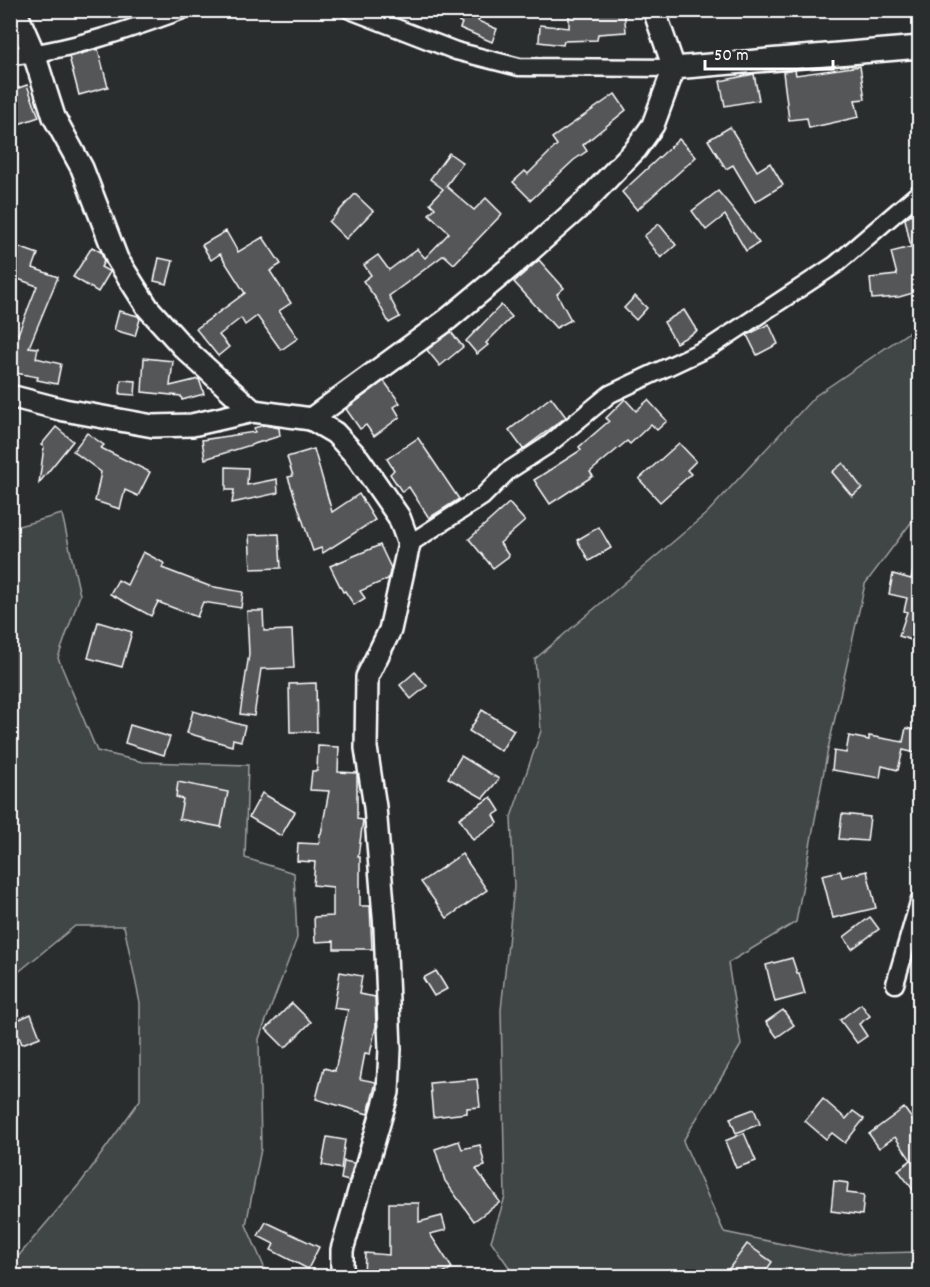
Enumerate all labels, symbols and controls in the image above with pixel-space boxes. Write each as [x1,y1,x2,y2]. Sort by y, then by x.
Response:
scale bar [705,33,832,71]
text: 50 m [714,44,749,69]

